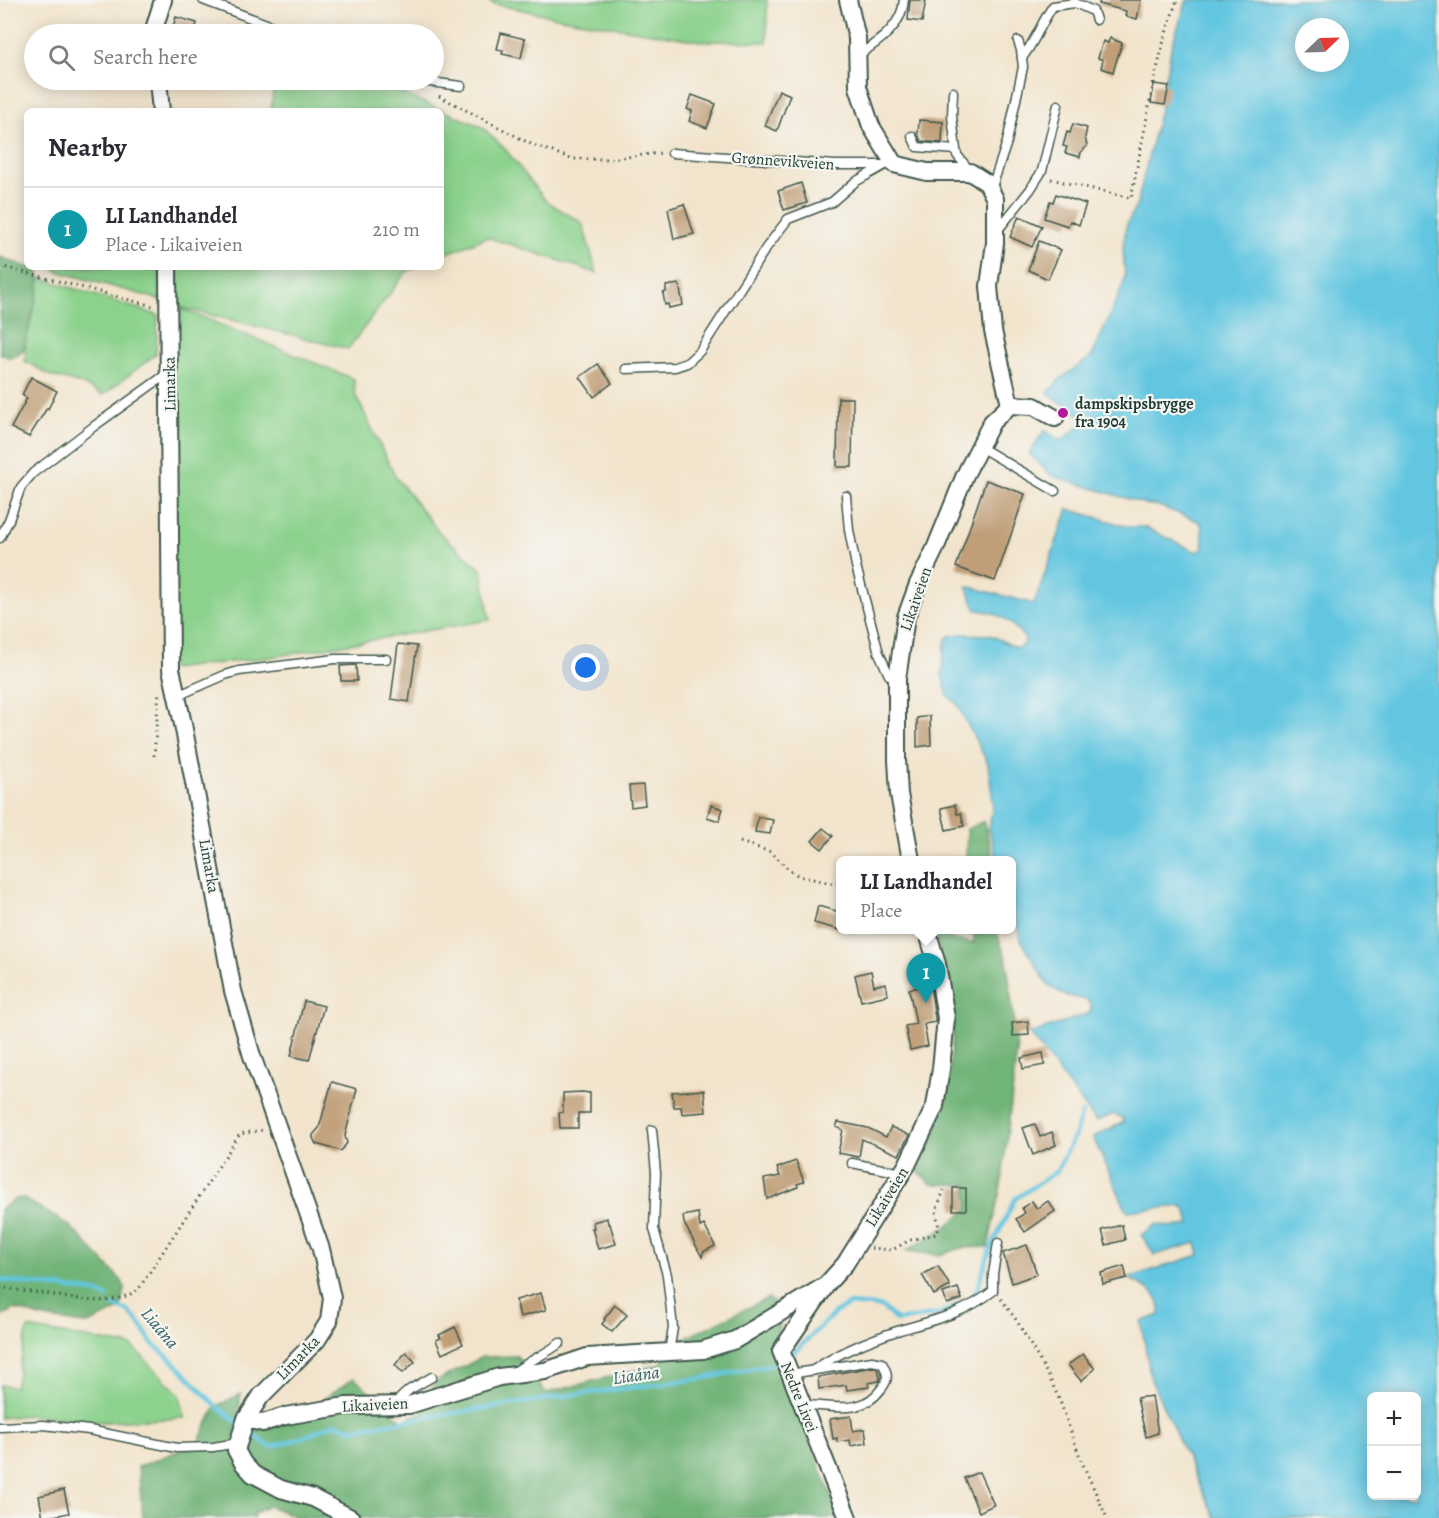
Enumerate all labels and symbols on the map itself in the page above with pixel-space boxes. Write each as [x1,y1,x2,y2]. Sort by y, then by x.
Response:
north arrow [1295,18,1349,72]
street label: Grønnevikveien [731,146,835,176]
street label: Limarka [159,356,181,411]
place label: dampskipsbrygge fra 1904 [1075,393,1194,433]
marker: dampskipsbrygge fra 1904 [1056,406,1070,420]
street label: Likaiveien [895,564,937,634]
your location [571,653,600,682]
street label: Limarka [193,837,225,895]
pin: 1 [906,954,946,1003]
street label: Likaiveien [860,1163,914,1231]
water label: Liaåna [136,1302,184,1354]
street label: Limarka [271,1330,325,1385]
street label: Nedre Livei [775,1358,823,1436]
water label: Liaåna [611,1360,661,1390]
street label: Likaiveien [341,1392,409,1418]

